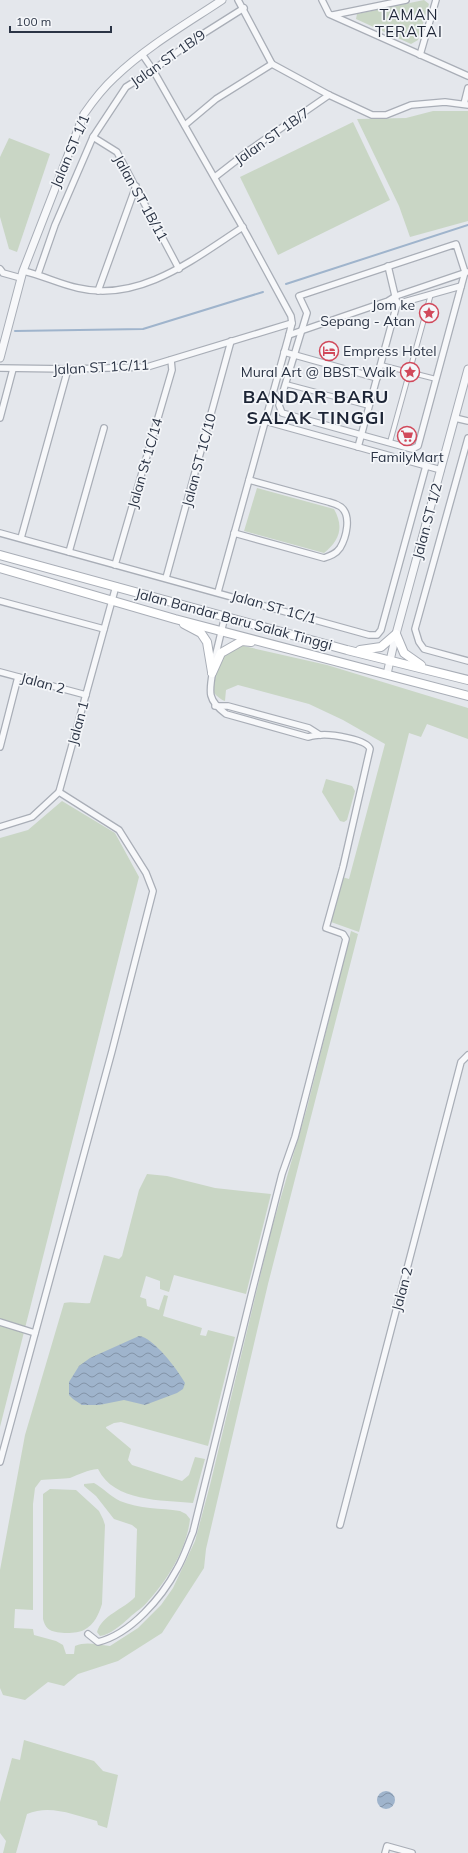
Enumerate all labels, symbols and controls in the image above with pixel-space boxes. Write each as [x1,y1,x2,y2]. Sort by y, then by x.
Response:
district label: TAMAN TERATAI [375,5,443,41]
scale bar [10,8,111,34]
text: 100 m [16,14,51,29]
street label: Jalan ST 1B/9 [127,26,209,90]
street label: Jalan ST 1B/7 [231,104,313,168]
street label: Jalan ST 1/1 [46,112,94,190]
street label: Jalan ST 1B/11 [110,152,172,244]
place label: Jom ke Sepang - Atan [320,296,415,330]
place icon: Jom ke Sepang - Atan [418,302,440,324]
hotel icon: Empress Hotel [318,340,340,362]
place label: Empress Hotel [343,342,437,360]
street label: Jalan ST 1C/11 [52,355,150,379]
place icon: Mural Art @ BBST Walk [399,361,421,383]
place label: Mural Art @ BBST Walk [241,363,397,381]
district label: BANDAR BARU SALAK TINGGI [243,385,389,429]
street label: Jalan ST 1C/10 [178,411,220,509]
street label: Jalan St 1C/14 [124,415,167,510]
supermarket icon: FamilyMart [396,425,418,447]
place label: FamilyMart [370,448,444,466]
street label: Jalan ST 1/2 [408,481,446,561]
street label: Jalan Bandar Baru Salak Tinggi [134,584,334,654]
street label: Jalan ST 1C/1 [229,586,319,628]
street label: Jalan 2 [19,668,67,698]
street label: Jalan 1 [63,699,93,747]
street label: Jalan 2 [387,1265,417,1313]

